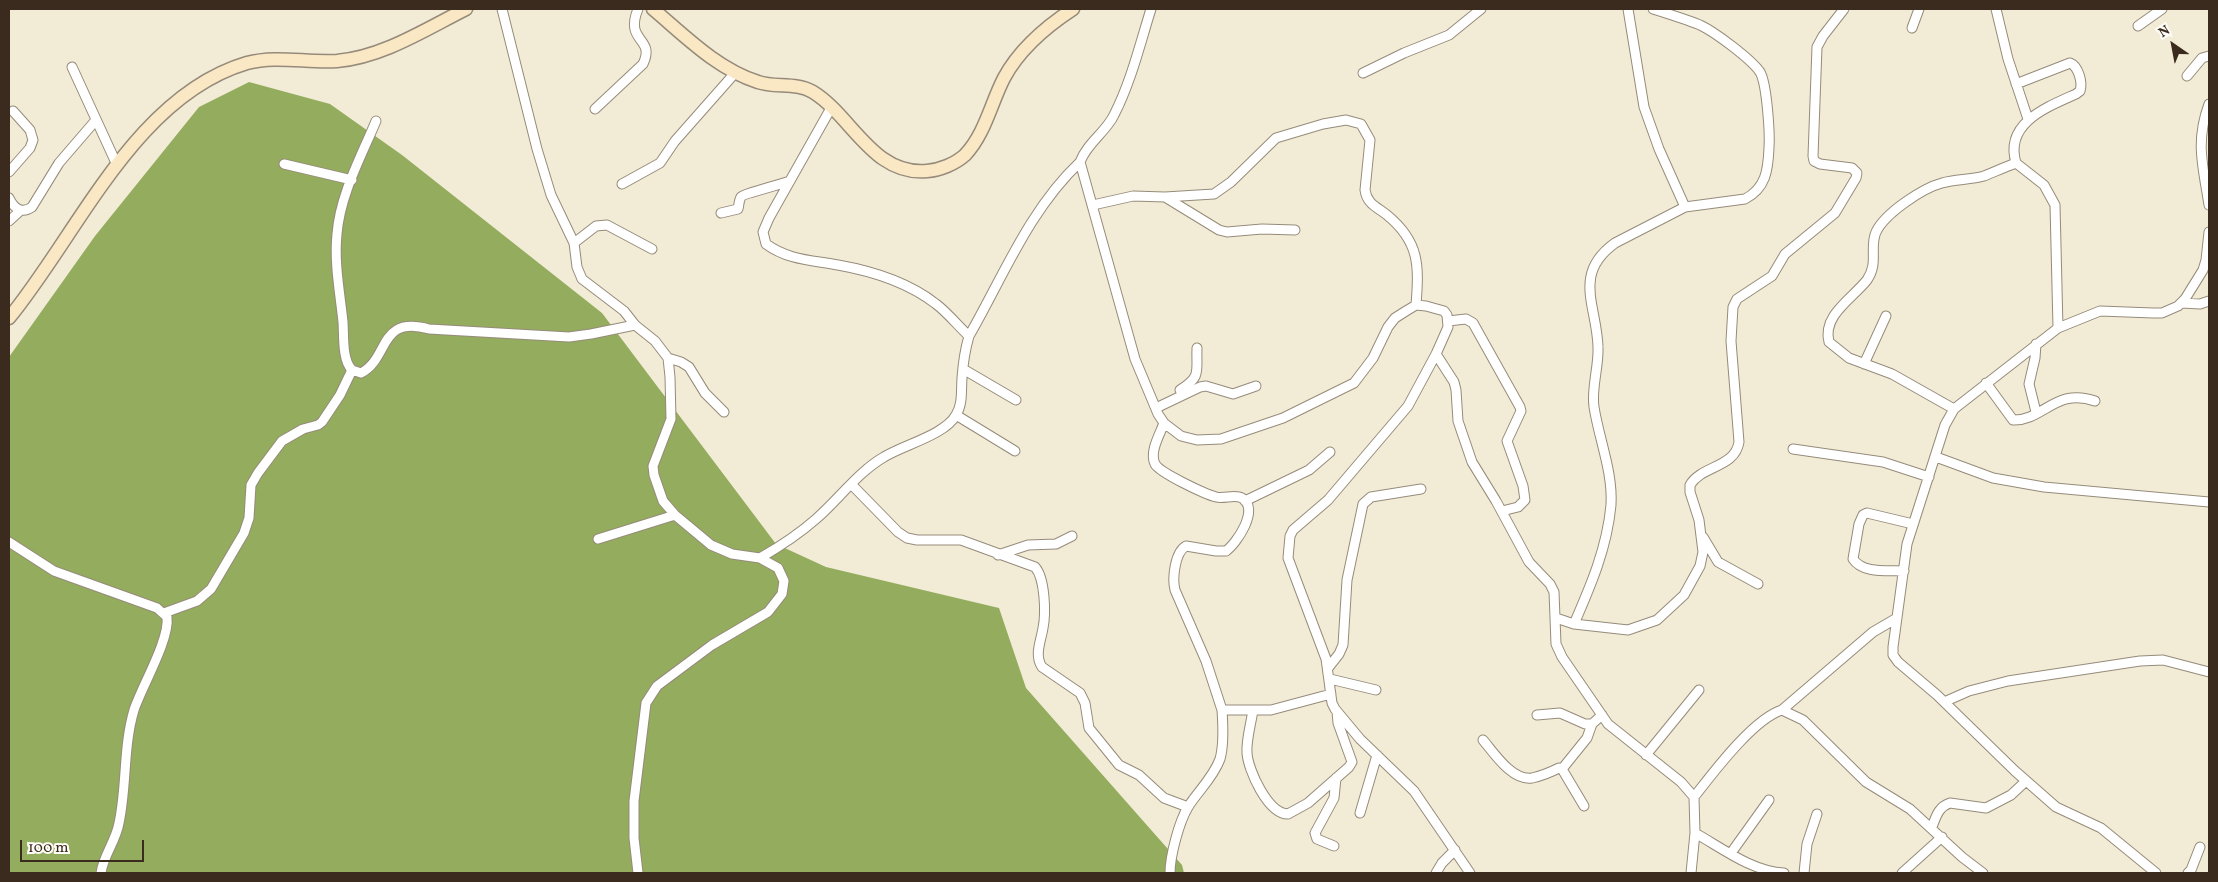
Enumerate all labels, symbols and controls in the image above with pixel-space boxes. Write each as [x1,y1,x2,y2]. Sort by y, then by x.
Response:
north arrow [2148,20,2198,70]
text: N [2155,21,2174,43]
scale bar [22,830,146,862]
text: 100 m [28,838,68,859]

